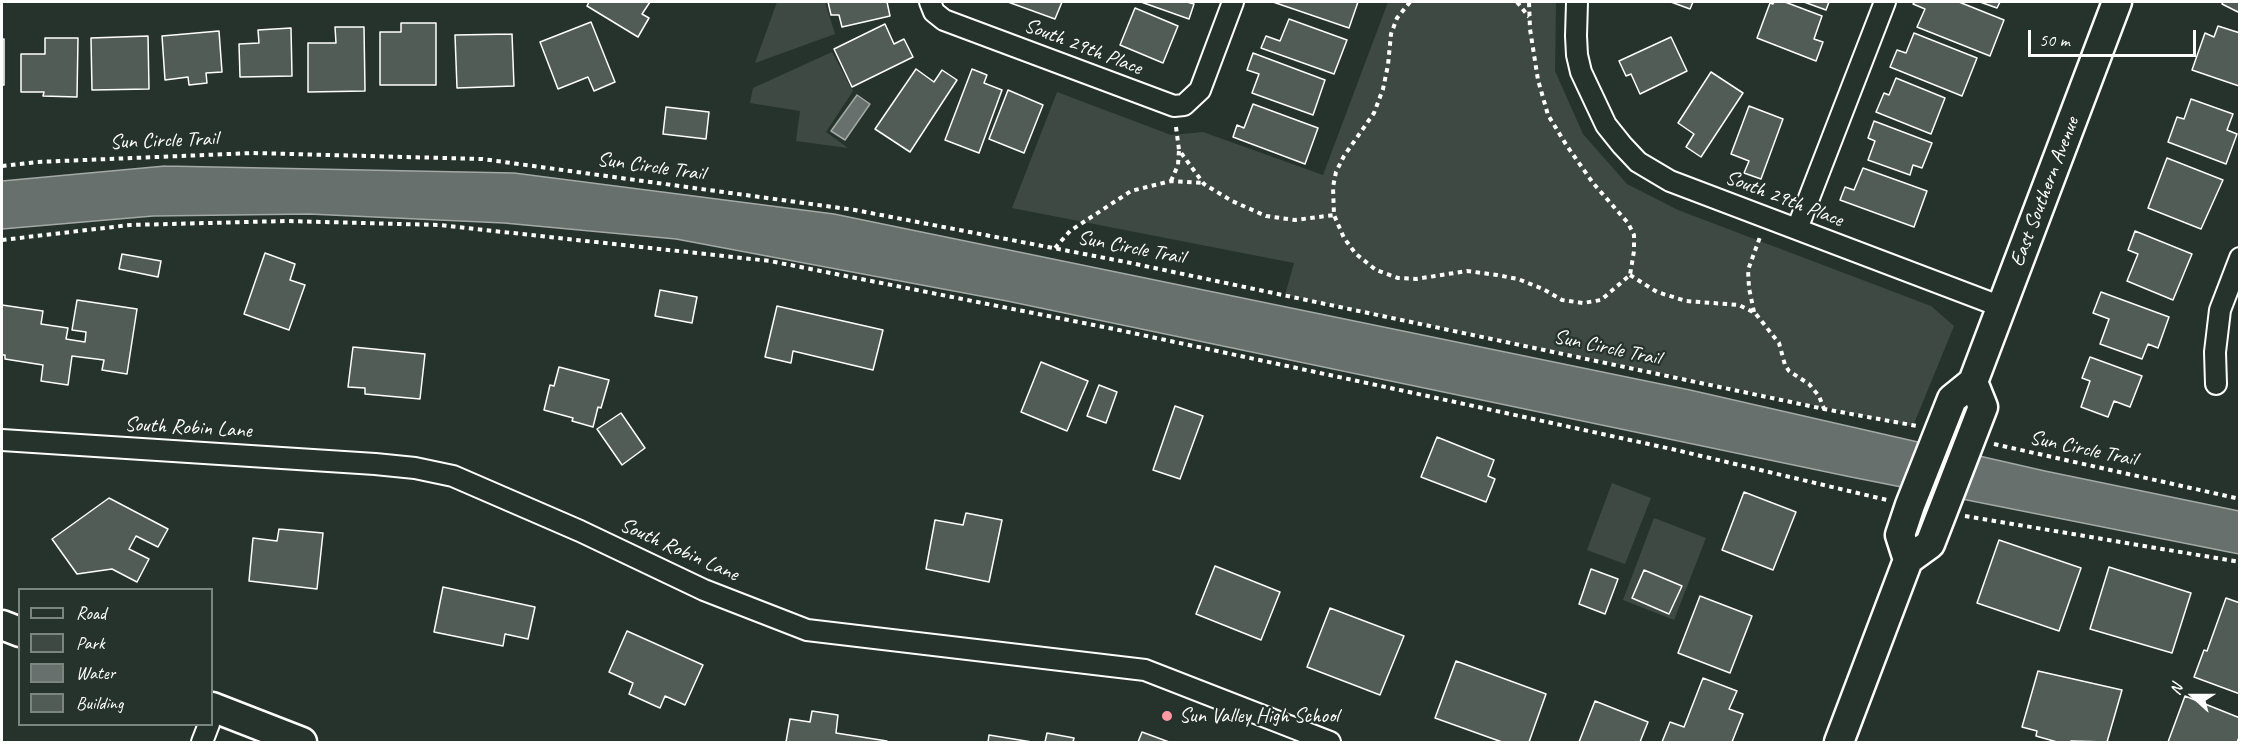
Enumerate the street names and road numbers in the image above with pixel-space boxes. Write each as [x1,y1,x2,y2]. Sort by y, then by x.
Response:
street label: South 29th Place [1021,13,1145,81]
street label: East Southern Avenue [2005,114,2085,270]
street label: Sun Circle Trail [109,127,219,155]
street label: Sun Circle Trail [596,147,706,187]
street label: South 29th Place [1722,165,1846,233]
street label: Sun Circle Trail [1075,225,1187,271]
street label: Sun Circle Trail [1551,324,1663,372]
street label: South Robin Lane [124,412,252,444]
street label: Sun Circle Trail [2027,425,2139,473]
street label: South Robin Lane [616,513,742,587]

